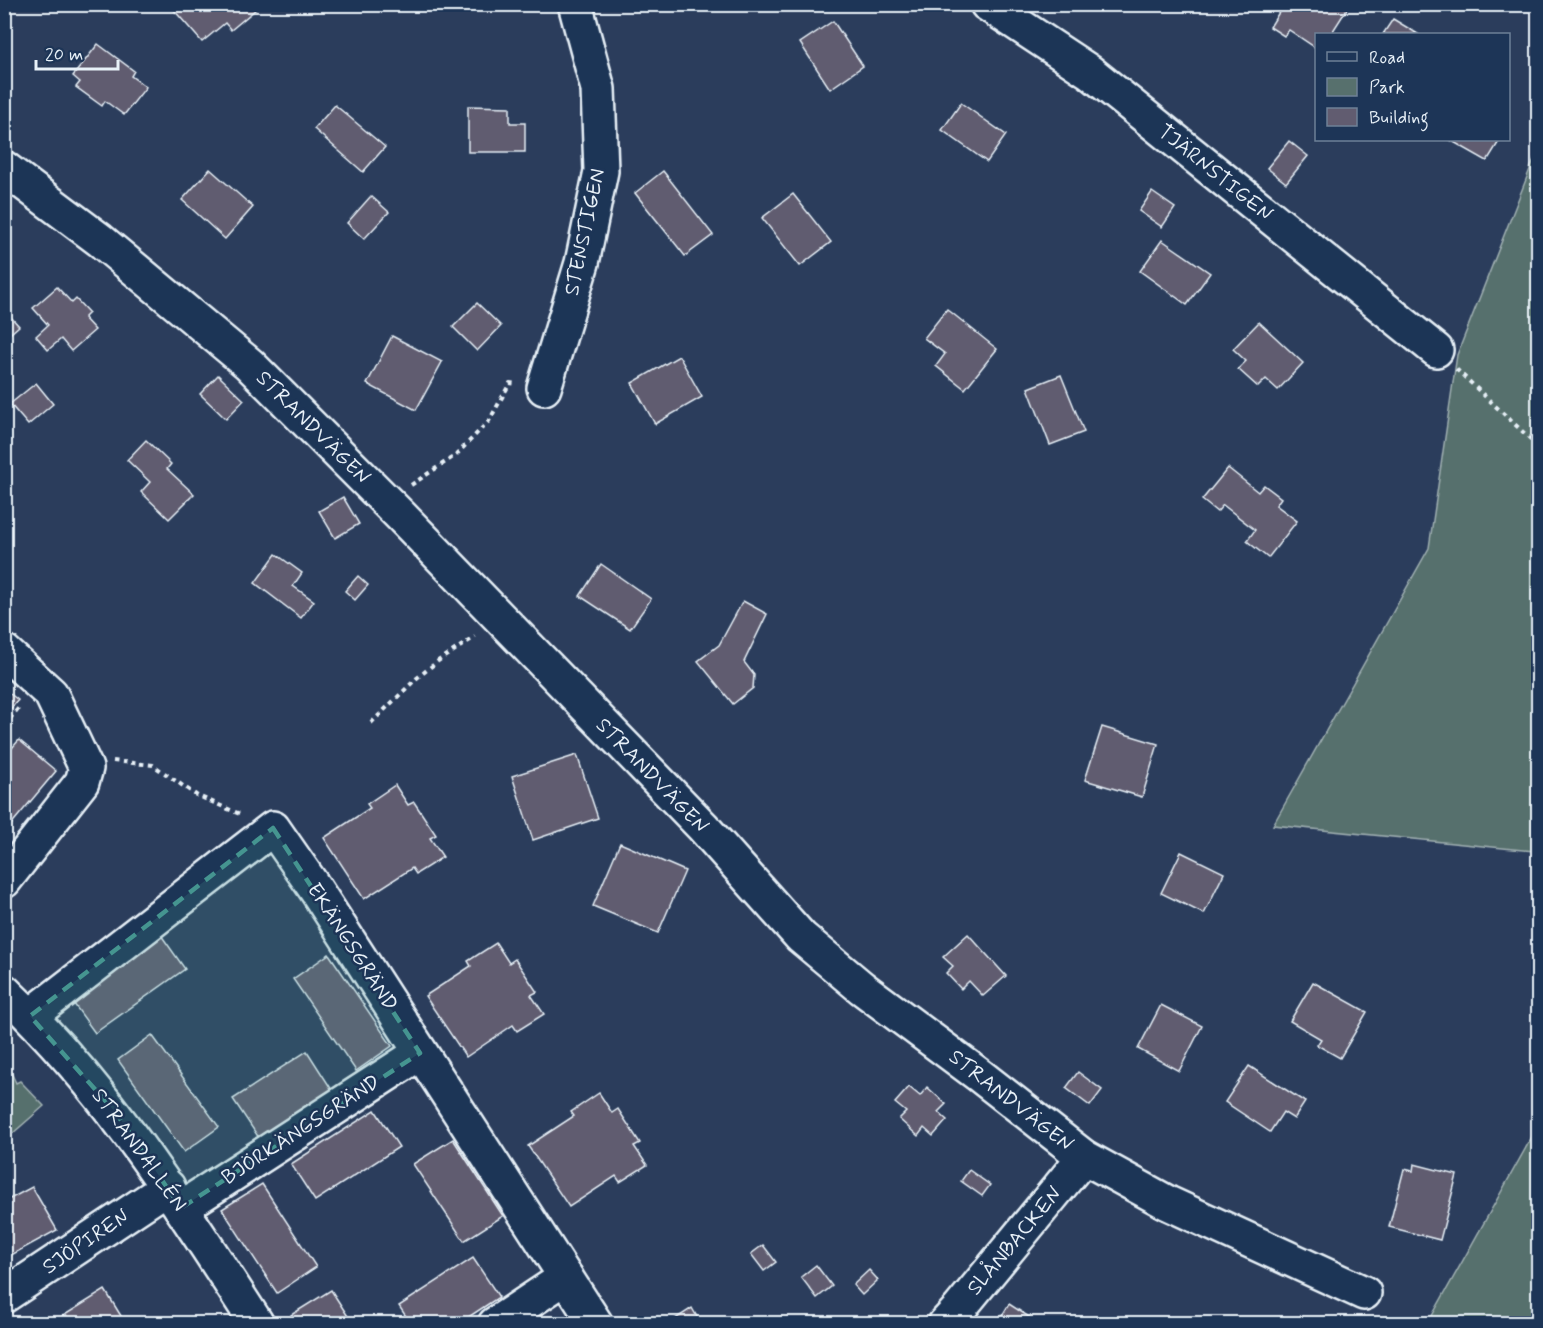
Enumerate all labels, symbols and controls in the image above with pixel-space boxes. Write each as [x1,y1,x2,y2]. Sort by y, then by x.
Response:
scale bar [36,33,118,71]
legend [1315,33,1510,141]
text: 20 m [45,43,83,67]
text: Road [1369,46,1405,70]
text: Park [1369,76,1405,100]
text: Building [1369,106,1429,132]
street label: TJÄRNSTIGEN [1152,118,1279,228]
street label: STENSTIGEN [558,166,612,298]
street label: STRANDVÄGEN [250,365,376,491]
street label: STRANDVÄGEN [589,712,715,840]
street label: EKÄNGSGRÄND [300,878,404,1016]
street label: STRANDVÄGEN [943,1043,1079,1159]
street label: BJÖRKÄNGSGRÄND [216,1068,386,1192]
street label: STRANDALLÉN [85,1083,193,1217]
street label: SLÅNBACKEN [961,1180,1069,1302]
street label: SJÖPIREN [37,1202,135,1281]

